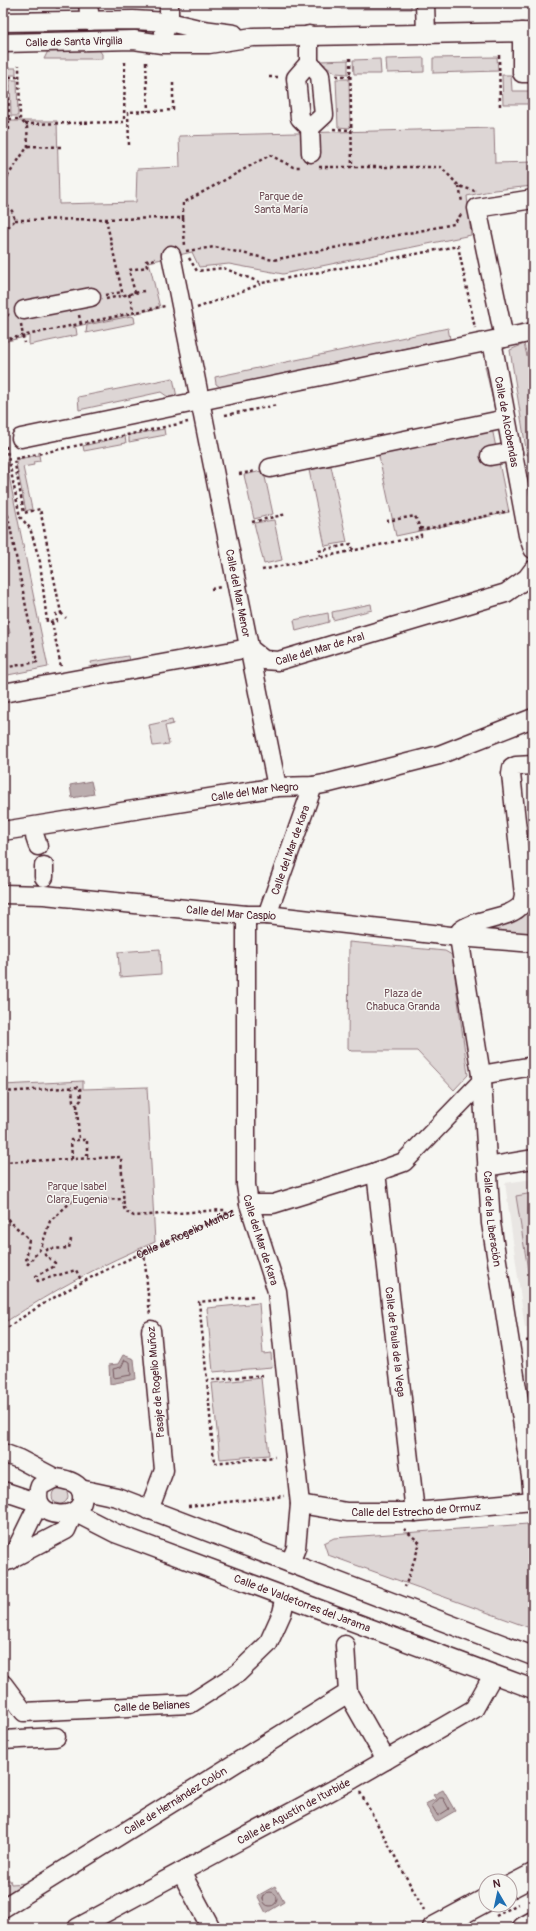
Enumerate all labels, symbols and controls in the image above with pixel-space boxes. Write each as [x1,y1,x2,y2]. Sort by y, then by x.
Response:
street label: Calle de Santa Virgilia [25,34,123,49]
park label: Parque de Santa María [254,190,308,216]
street label: Calle de Alcobendas [492,375,522,468]
street label: Calle del Mar Menor [223,548,254,639]
street label: Calle del Mar de Aral [274,629,366,668]
street label: Calle del Mar Negro [210,780,299,804]
street label: Calle del Mar de Kara [268,803,312,897]
street label: Calle del Mar Caspio [186,903,277,923]
park label: Plaza de Chabuca Granda [366,987,440,1013]
street label: Calle de la Liberación [481,1170,504,1267]
park label: Parque Isabel Clara Eugenia [46,1180,108,1206]
street label: Calle del Mar de Kara [241,1194,281,1287]
street label: Calle de Rogelio Muñoz [134,1205,236,1261]
street label: Calle de Paula de la Vega [383,1286,408,1398]
street label: Pasaje de Rogelio Muñoz [145,1325,167,1438]
street label: Calle del Estrecho de Ormuz [352,1499,482,1519]
street label: Calle de Valdetorres del Jarama [232,1572,372,1634]
street label: Calle de Belianes [114,1698,190,1714]
street label: Calle de Hernández Colón [122,1764,229,1837]
street label: Calle de Agustín de Iturbide [235,1775,353,1847]
north arrow [478,1873,518,1913]
text: N [492,1877,502,1891]

